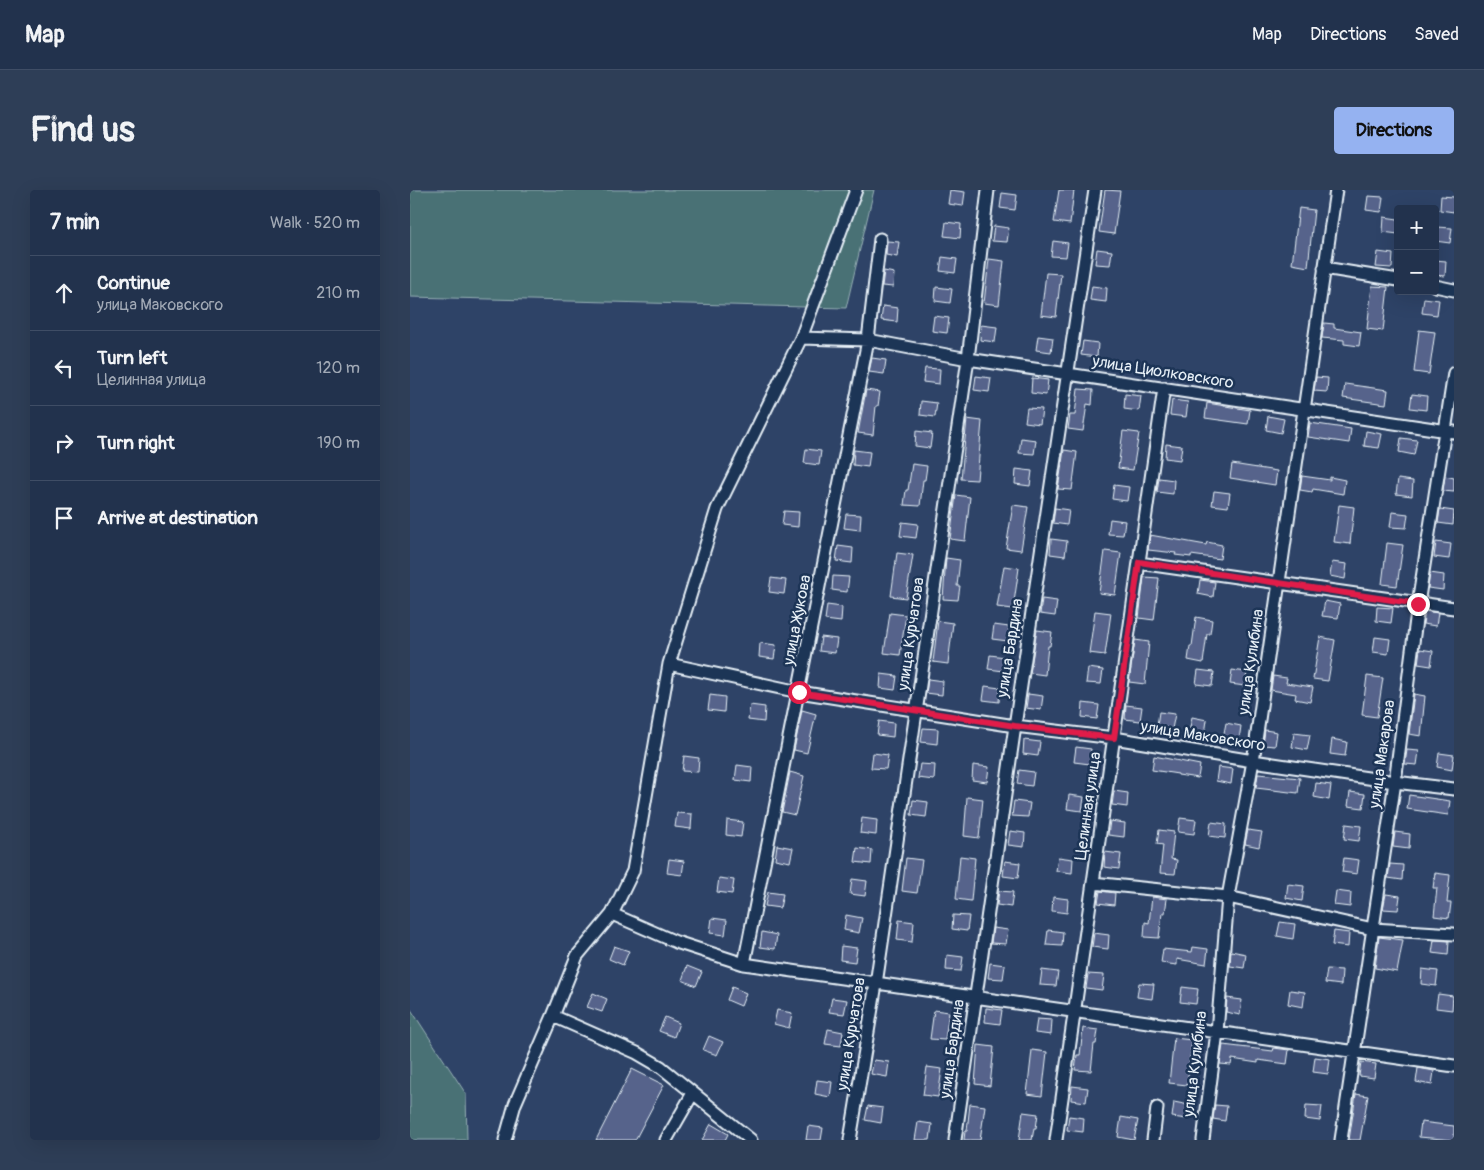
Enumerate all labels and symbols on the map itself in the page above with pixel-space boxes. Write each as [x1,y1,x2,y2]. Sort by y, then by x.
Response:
street label: улица Циолковского [1090,351,1235,393]
street label: улица Жукова [778,573,816,668]
street label: улица Курчатова [893,576,929,693]
route end [1407,593,1430,616]
street label: улица Бардина [992,597,1028,700]
street label: улица Кулибина [1234,608,1268,717]
route start [788,681,811,704]
street label: улица Макарова [1364,698,1400,811]
street label: улица Маковского [1138,716,1267,756]
street label: Целинная улица [1071,751,1105,861]
street label: улица Курчатова [832,976,870,1093]
street label: улица Бардина [935,998,969,1101]
street label: улица Кулибина [1178,1010,1211,1119]

